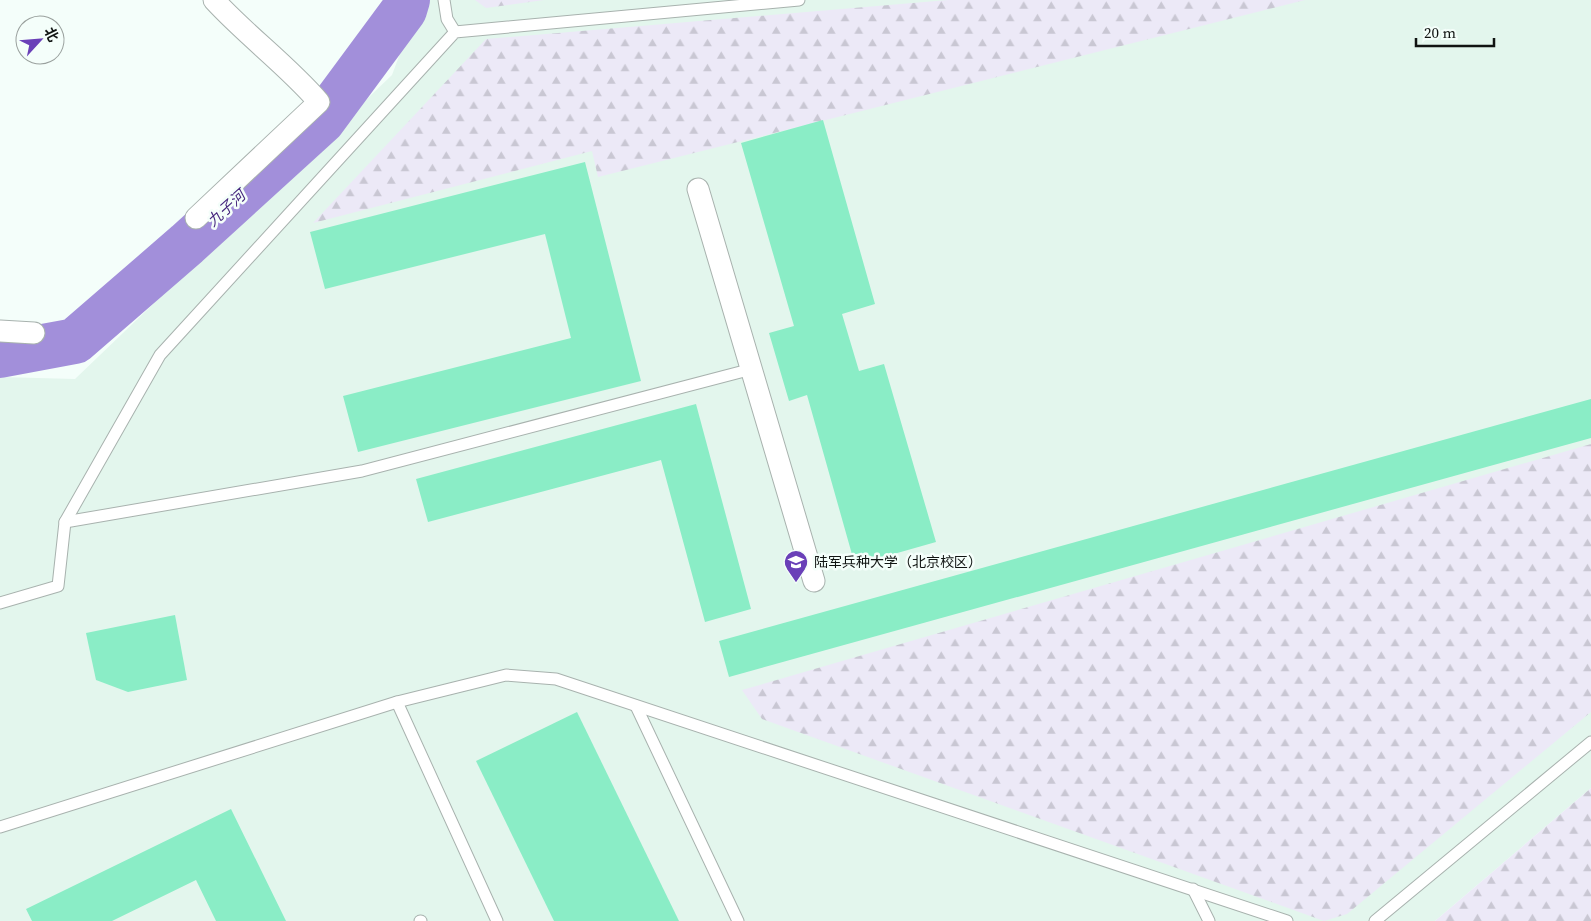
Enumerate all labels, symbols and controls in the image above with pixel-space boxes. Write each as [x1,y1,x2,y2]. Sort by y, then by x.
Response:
north arrow [15,15,65,65]
scale bar [1416,15,1494,47]
text: 20 m [1424,22,1456,43]
text: 北 [40,24,64,45]
water label: 九子河 [202,183,252,231]
school or university icon: 陆军兵种大学（北京校区） [783,549,809,583]
place label: 陆军兵种大学（北京校区） [814,552,982,572]

